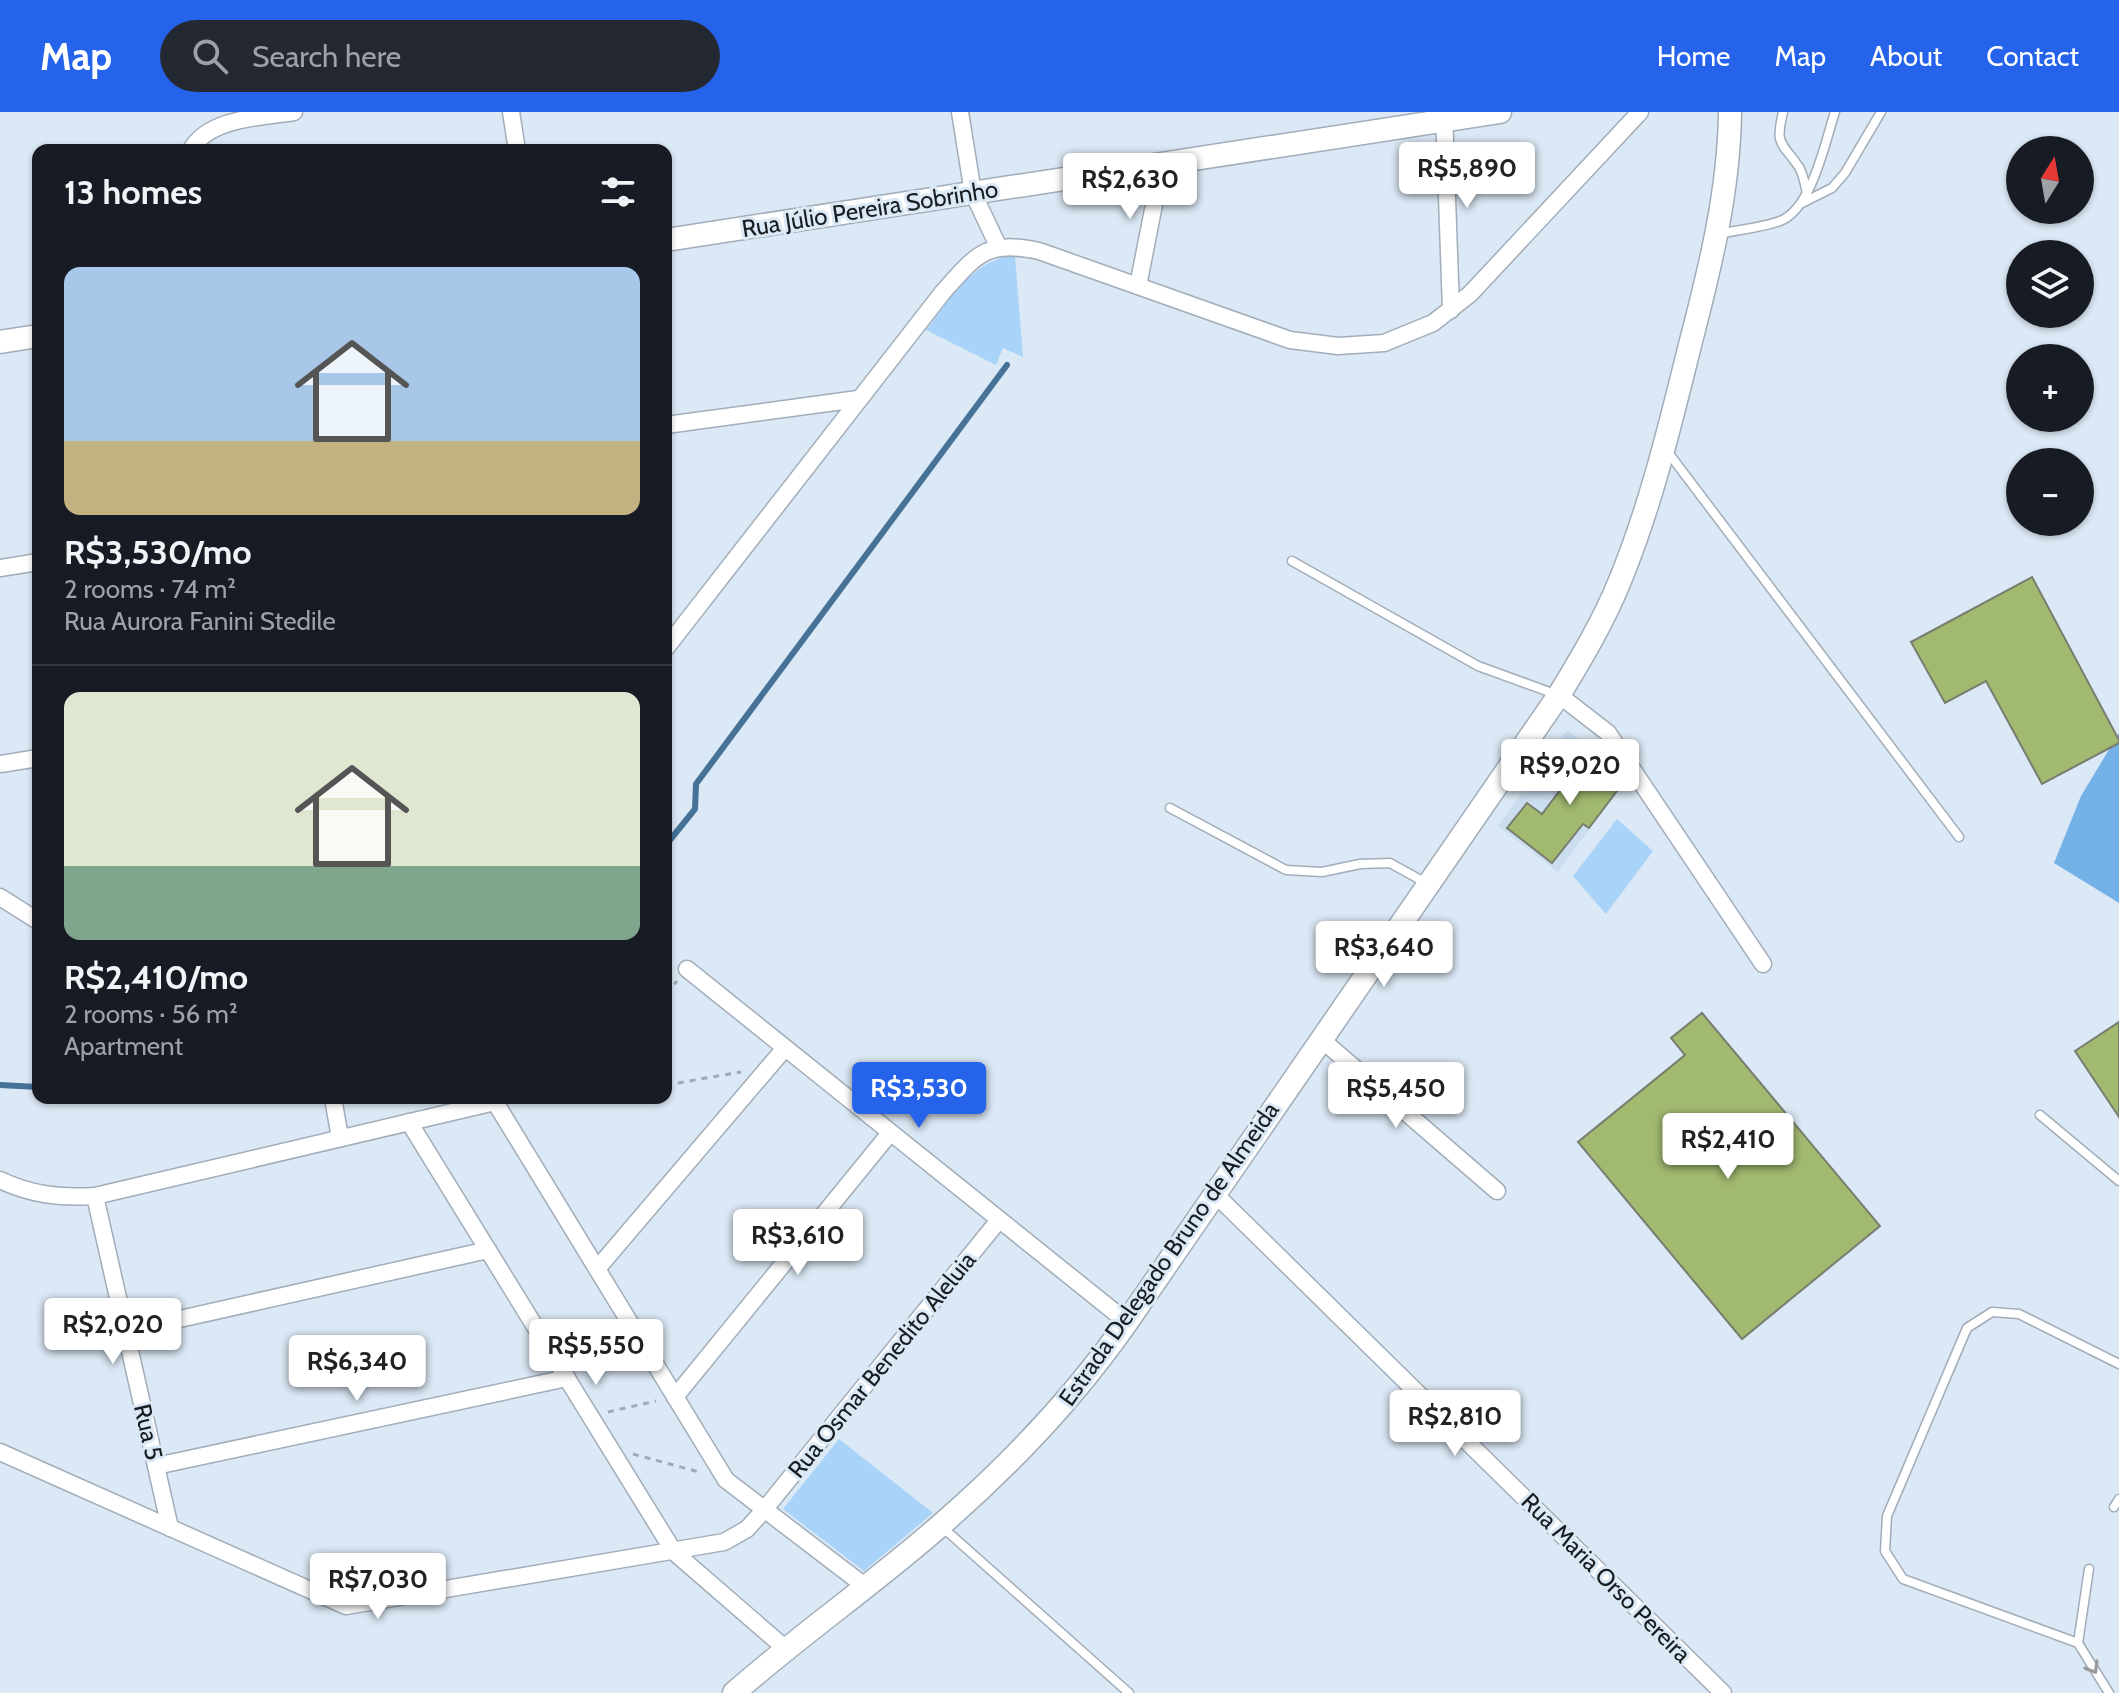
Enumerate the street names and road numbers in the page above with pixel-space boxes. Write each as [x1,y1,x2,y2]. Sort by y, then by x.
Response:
street label: Rua Júlio Pereira Sobrinho [740,174,1000,243]
street label: Estrada Delegado Bruno de Almeida [1052,1096,1285,1411]
street label: Rua Osmar Benedito Aleluia [782,1246,982,1483]
street label: Rua 5 [128,1401,169,1463]
street label: Rua Maria Orso Pereira [1516,1487,1698,1669]

